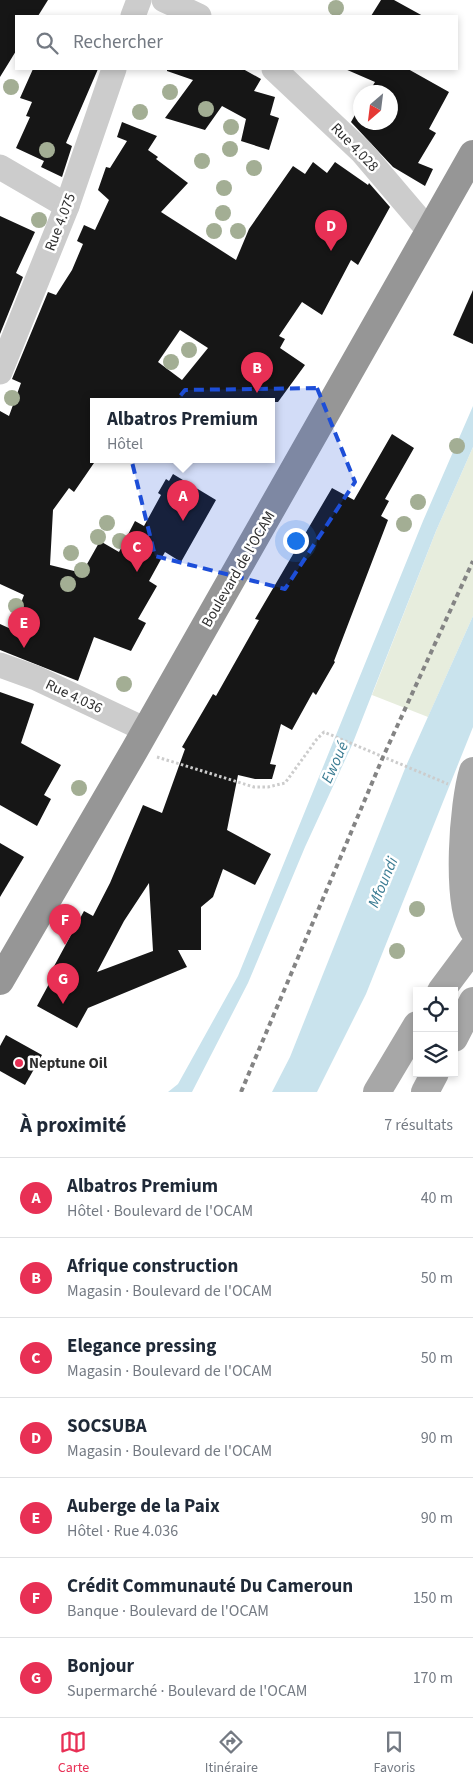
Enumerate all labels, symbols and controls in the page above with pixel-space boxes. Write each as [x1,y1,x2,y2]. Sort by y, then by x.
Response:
search box [15,15,458,70]
icon: search [33,29,61,57]
text: Rechercher [73,29,163,56]
north arrow [353,85,398,130]
street label: Rue 4.028 [326,118,383,176]
street label: Rue 4.075 [40,190,81,254]
pin: D [315,210,347,251]
pin: B [241,352,273,393]
popup [90,398,275,463]
text: Albatros Premium [107,406,258,433]
text: Hôtel [107,433,143,455]
pin: A [167,480,199,521]
street label: Boulevard de l'OCAM [197,507,280,631]
your location [283,528,309,554]
pin: C [121,531,153,572]
pin: E [8,607,40,648]
street label: Rue 4.036 [42,674,106,719]
water label: Ewoué [316,738,354,787]
water label: Mfoundi [362,854,403,911]
pin: F [49,904,81,945]
pin: G [47,963,79,1004]
map controls [413,987,458,1077]
button: locate [413,987,458,1032]
button: layers [413,1032,458,1077]
place label: Neptune Oil [29,1053,108,1074]
marker: Neptune Oil [13,1057,25,1069]
text: À proximité [20,1110,126,1140]
text: 7 résultats [384,1114,453,1136]
text: Albatros Premium [67,1173,218,1200]
text: A [31,1187,41,1209]
text: 40 m [421,1187,453,1209]
text: Hôtel · Boulevard de l'OCAM [67,1200,253,1222]
text: Afrique construction [67,1253,238,1280]
text: B [31,1267,41,1289]
text: 50 m [421,1267,453,1289]
text: Magasin · Boulevard de l'OCAM [67,1280,272,1302]
text: Elegance pressing [67,1333,216,1360]
text: C [31,1347,41,1369]
text: 50 m [421,1347,453,1369]
text: Magasin · Boulevard de l'OCAM [67,1360,272,1382]
text: SOCSUBA [67,1413,147,1440]
text: D [31,1427,41,1449]
text: 90 m [421,1427,453,1449]
text: Magasin · Boulevard de l'OCAM [67,1440,272,1462]
text: Auberge de la Paix [67,1493,220,1520]
text: E [32,1507,40,1529]
text: 90 m [421,1507,453,1529]
text: Hôtel · Rue 4.036 [67,1520,178,1542]
text: Crédit Communauté Du Cameroun [67,1573,353,1600]
text: F [32,1587,40,1609]
text: 150 m [413,1587,453,1609]
text: Banque · Boulevard de l'OCAM [67,1600,269,1622]
text: Bonjour [67,1653,134,1680]
text: G [31,1667,41,1689]
text: 170 m [413,1667,453,1689]
text: Supermarché · Boulevard de l'OCAM [67,1680,307,1702]
tab: Carte [58,1728,89,1778]
tab: Itinéraire [205,1728,258,1778]
tab: Favoris [373,1728,415,1778]

